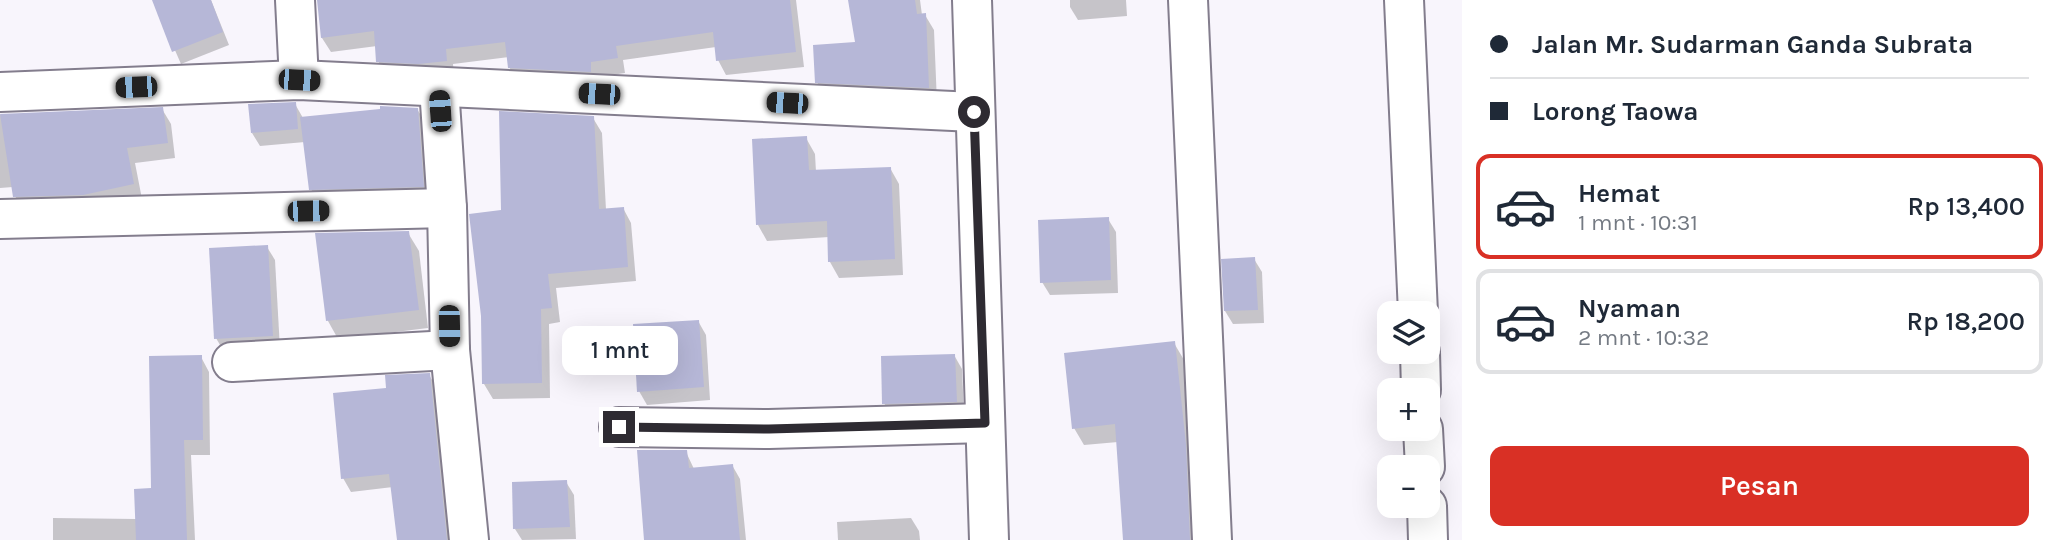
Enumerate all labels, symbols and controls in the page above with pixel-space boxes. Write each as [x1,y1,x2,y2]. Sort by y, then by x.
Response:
text: Jalan Mr. Sudarman Ganda Subrata [1532,29,1973,60]
car [278,68,321,92]
car [115,76,158,98]
car [578,82,621,106]
car [429,89,452,133]
car [766,91,809,115]
route start [958,96,990,128]
text: Lorong Taowa [1532,96,1699,127]
icon: car [1494,175,1557,238]
text: Hemat [1578,178,1660,209]
text: Rp 13,400 [1907,191,2025,222]
car [287,200,330,222]
text: 1 mnt · 10:31 [1578,209,1698,236]
icon: car [1494,290,1557,353]
text: Nyaman [1578,293,1681,324]
map controls [1377,301,1440,518]
button: layers [1377,301,1440,364]
car [439,305,460,347]
text: Rp 18,200 [1907,306,2025,337]
text: 2 mnt · 10:32 [1578,324,1709,351]
callout: 1 mnt [561,326,677,374]
text: 1 mnt [591,337,649,364]
button: + [1377,378,1440,441]
route end [603,411,635,443]
button: Pesan [1490,446,2029,526]
button: − [1377,455,1440,518]

